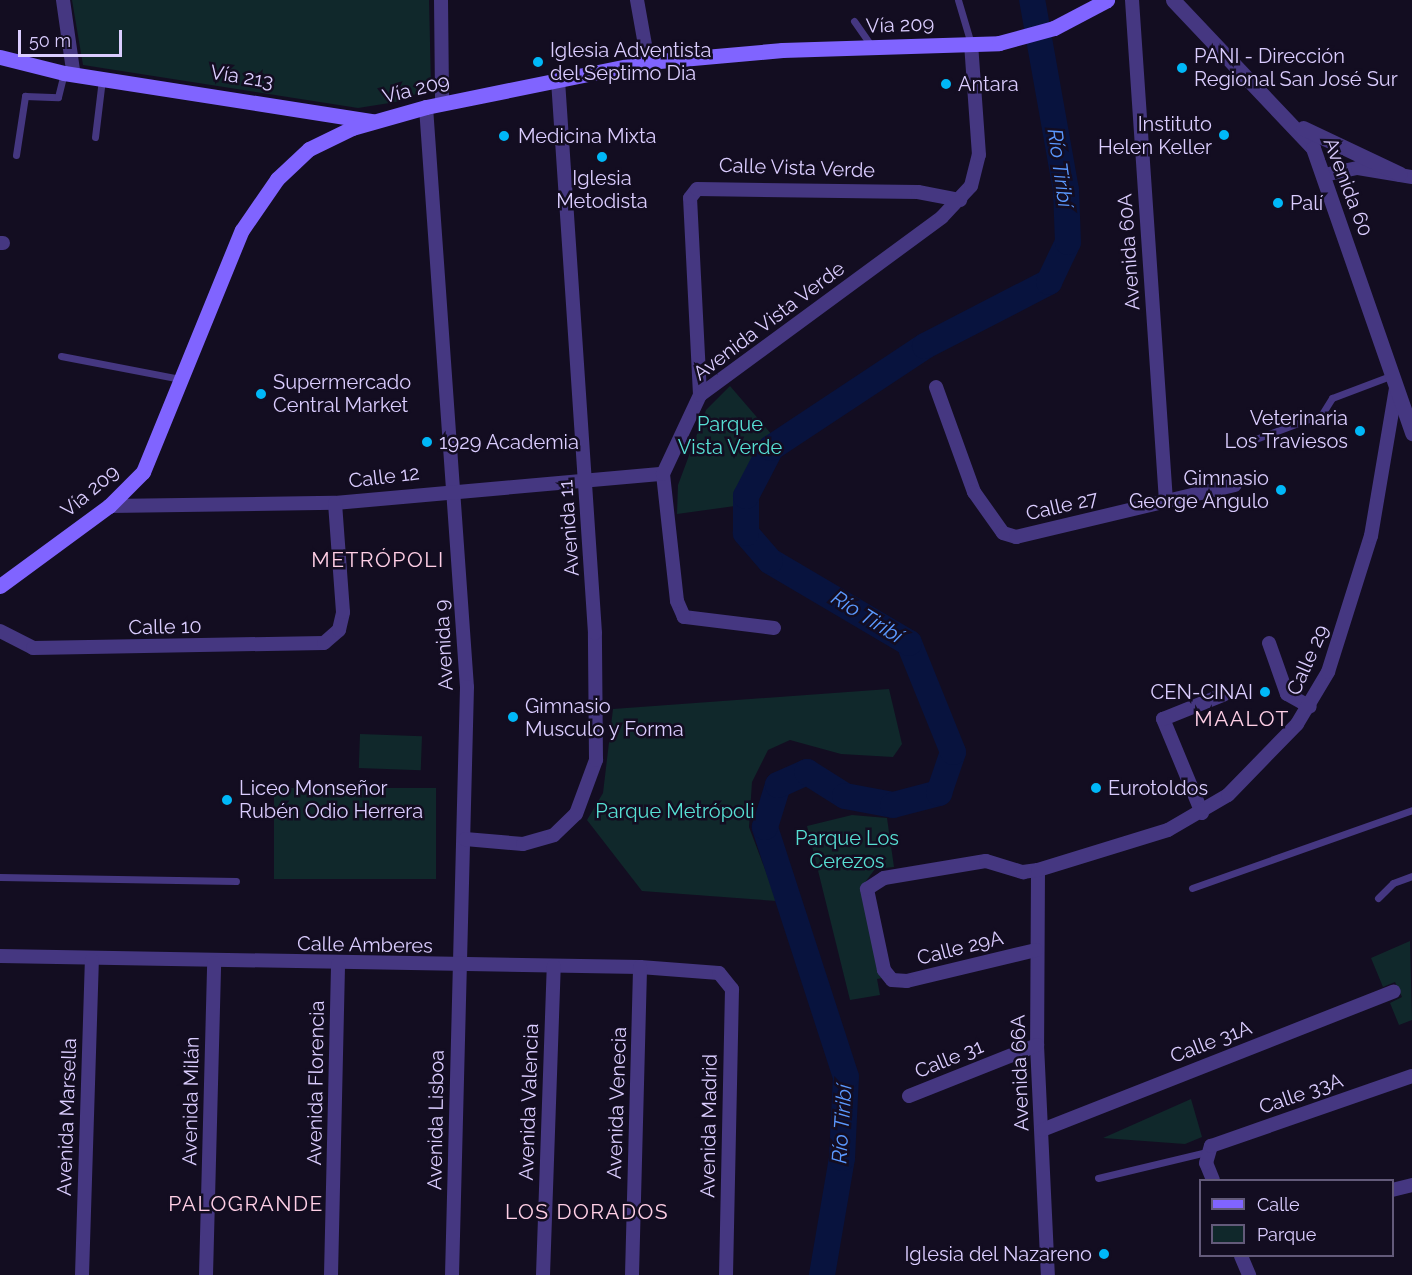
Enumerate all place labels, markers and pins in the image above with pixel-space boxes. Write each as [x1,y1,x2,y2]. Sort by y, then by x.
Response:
place label: Iglesia Adventista del Septimo Dia [550,39,712,86]
place label: PANI - Dirección Regional San José Sur [1194,45,1399,92]
marker: Iglesia Adventista del Septimo Dia [531,55,545,69]
marker: PANI - Dirección Regional San José Sur [1175,61,1189,75]
place label: Antara [958,72,1019,96]
marker: Antara [939,77,953,91]
place label: Instituto Helen Keller [1098,112,1212,159]
place label: Medicina Mixta [518,124,656,148]
marker: Medicina Mixta [495,127,513,145]
marker: Instituto Helen Keller [1217,128,1231,142]
marker: Iglesia Metodista [595,150,609,164]
place label: Iglesia Metodista [556,167,648,214]
place label: Palí [1290,191,1323,215]
marker: Palí [1271,196,1285,210]
place label: Supermercado Central Market [273,371,411,418]
marker: Supermercado Central Market [254,387,268,401]
place label: Veterinaria Los Traviesos [1224,407,1348,454]
marker: Veterinaria Los Traviesos [1353,424,1367,438]
place label: 1929 Academia [439,430,579,454]
marker: 1929 Academia [420,435,434,449]
place label: Gimnasio George Angulo [1128,466,1269,513]
marker: Gimnasio George Angulo [1274,483,1288,497]
place label: CEN-CINAI [1151,680,1253,704]
marker: CEN-CINAI [1258,685,1272,699]
place label: Gimnasio Musculo y Forma [525,694,685,741]
marker: Gimnasio Musculo y Forma [506,710,520,724]
place label: Eurotoldos [1108,776,1208,800]
place label: Liceo Monseñor Rubén Odio Herrera [239,777,423,824]
marker: Eurotoldos [1089,781,1103,795]
marker: Liceo Monseñor Rubén Odio Herrera [220,793,234,807]
place label: Iglesia del Nazareno [904,1242,1092,1266]
marker: Iglesia del Nazareno [1097,1247,1111,1261]

